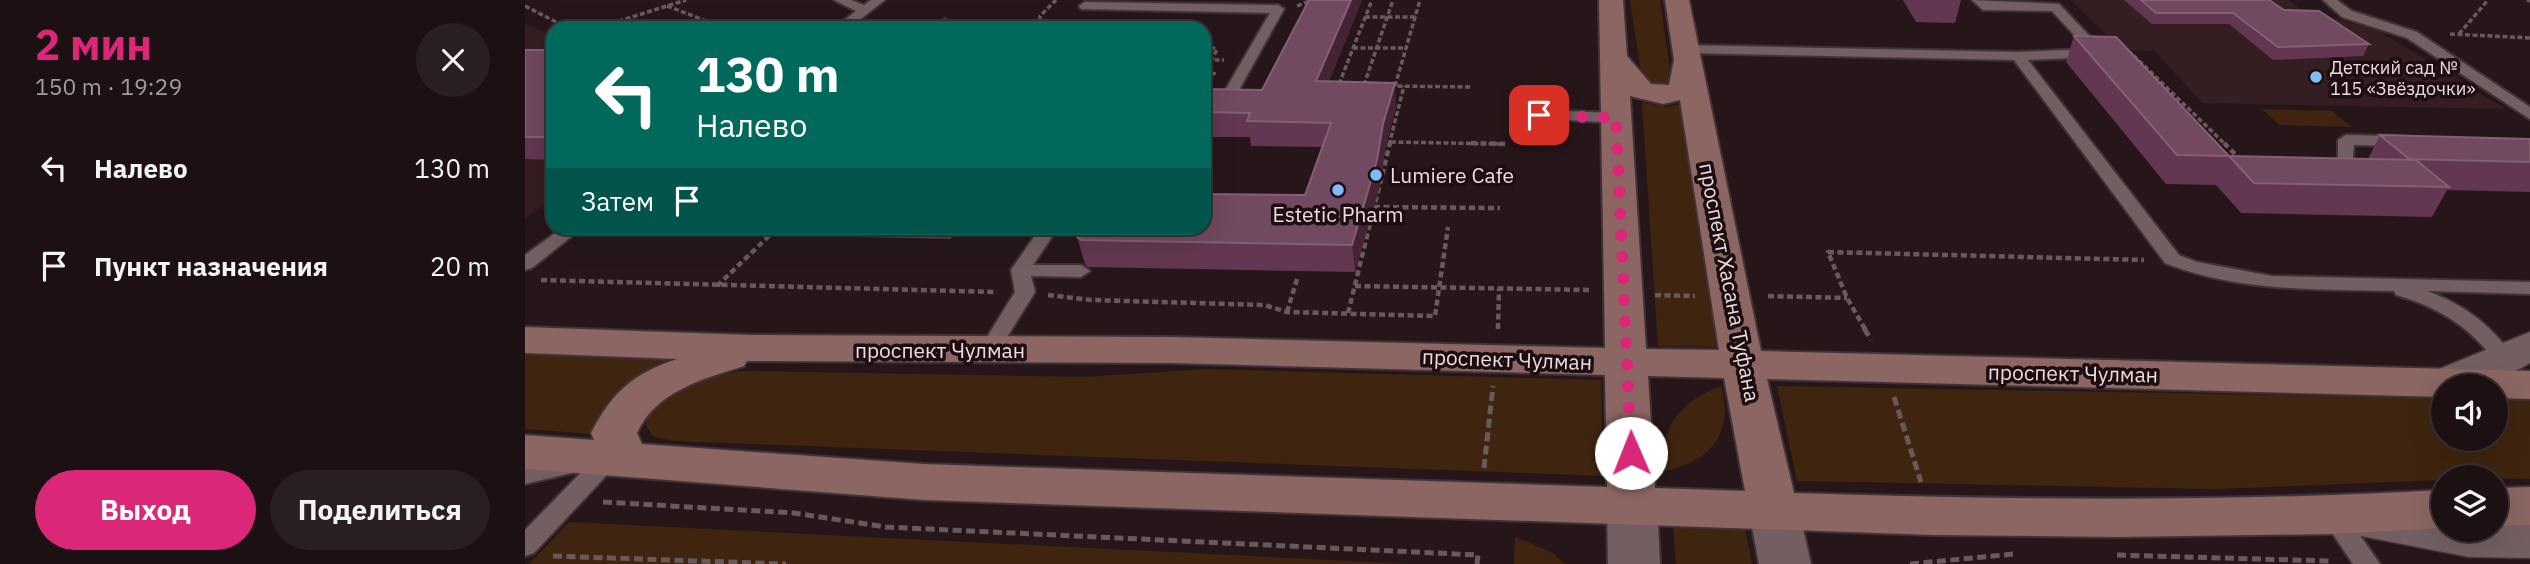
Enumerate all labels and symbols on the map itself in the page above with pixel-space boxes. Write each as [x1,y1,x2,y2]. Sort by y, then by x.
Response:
place label: Детский сад № 115 «Звёздочки» [2330,56,2476,100]
marker: Детский сад № 115 «Звёздочки» [2308,69,2324,85]
pin [1509,85,1569,145]
street label: проспект Хасана Туфана [1693,160,1767,404]
place label: Lumiere Cafe [1390,161,1514,189]
marker: Lumiere Cafe [1368,167,1384,183]
marker: Estetic Pharm [1330,182,1346,198]
place label: Estetic Pharm [1272,200,1404,228]
street label: проспект Чулман [855,336,1025,364]
street label: проспект Чулман [1421,342,1593,376]
street label: проспект Чулман [1988,358,2158,388]
position arrow [1594,416,1668,490]

